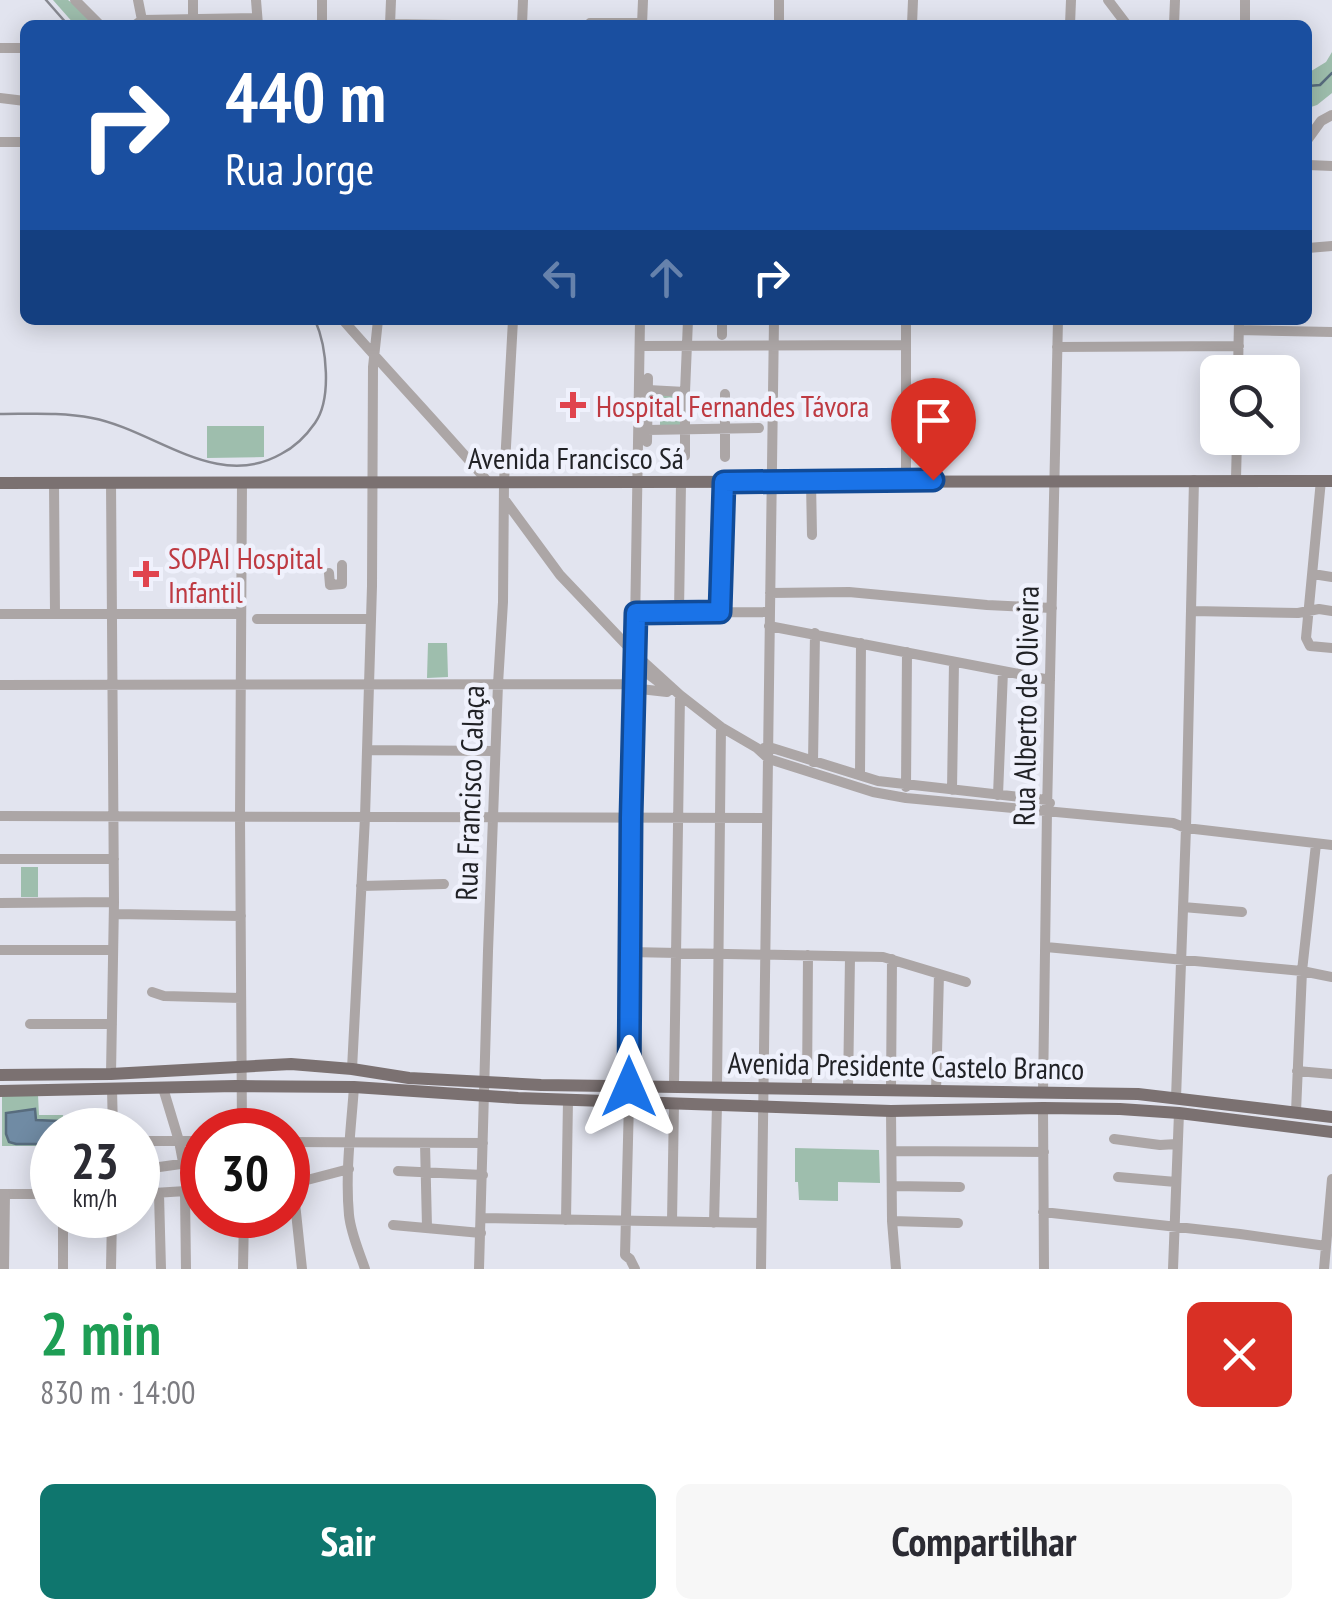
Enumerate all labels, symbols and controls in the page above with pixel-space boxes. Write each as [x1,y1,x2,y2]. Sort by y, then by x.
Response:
text: 440 m [225,51,386,141]
icon: right [60,60,190,190]
text: Rua Jorge [225,139,374,197]
icon: left [534,250,589,305]
icon: ahead [639,250,694,305]
icon: right [744,250,799,305]
map controls [1200,355,1300,455]
button: search [1200,355,1300,455]
pin [891,378,976,481]
place label: Hospital Fernandes Távora [596,386,869,425]
marker: Hospital Fernandes Távora [560,392,586,418]
icon: arrive [906,393,961,448]
street label: Avenida Francisco Sá [468,438,684,477]
place label: SOPAI Hospital Infantil [168,538,323,611]
marker: SOPAI Hospital Infantil [133,561,159,587]
street label: Rua Alberto de Oliveira [1003,586,1047,826]
street label: Rua Francisco Calaça [446,685,492,901]
position arrow [577,1035,681,1139]
street label: Avenida Presidente Castelo Branco [727,1042,1085,1088]
speed limit sign: 30 [180,1108,310,1238]
text: 23 [71,1128,119,1193]
text: km/h [73,1182,117,1214]
text: 2 min [40,1294,161,1372]
button: close [1187,1302,1292,1407]
text: 830 m · 14:00 [40,1371,195,1413]
button: Sair [40,1484,656,1599]
button: Compartilhar [676,1484,1292,1599]

